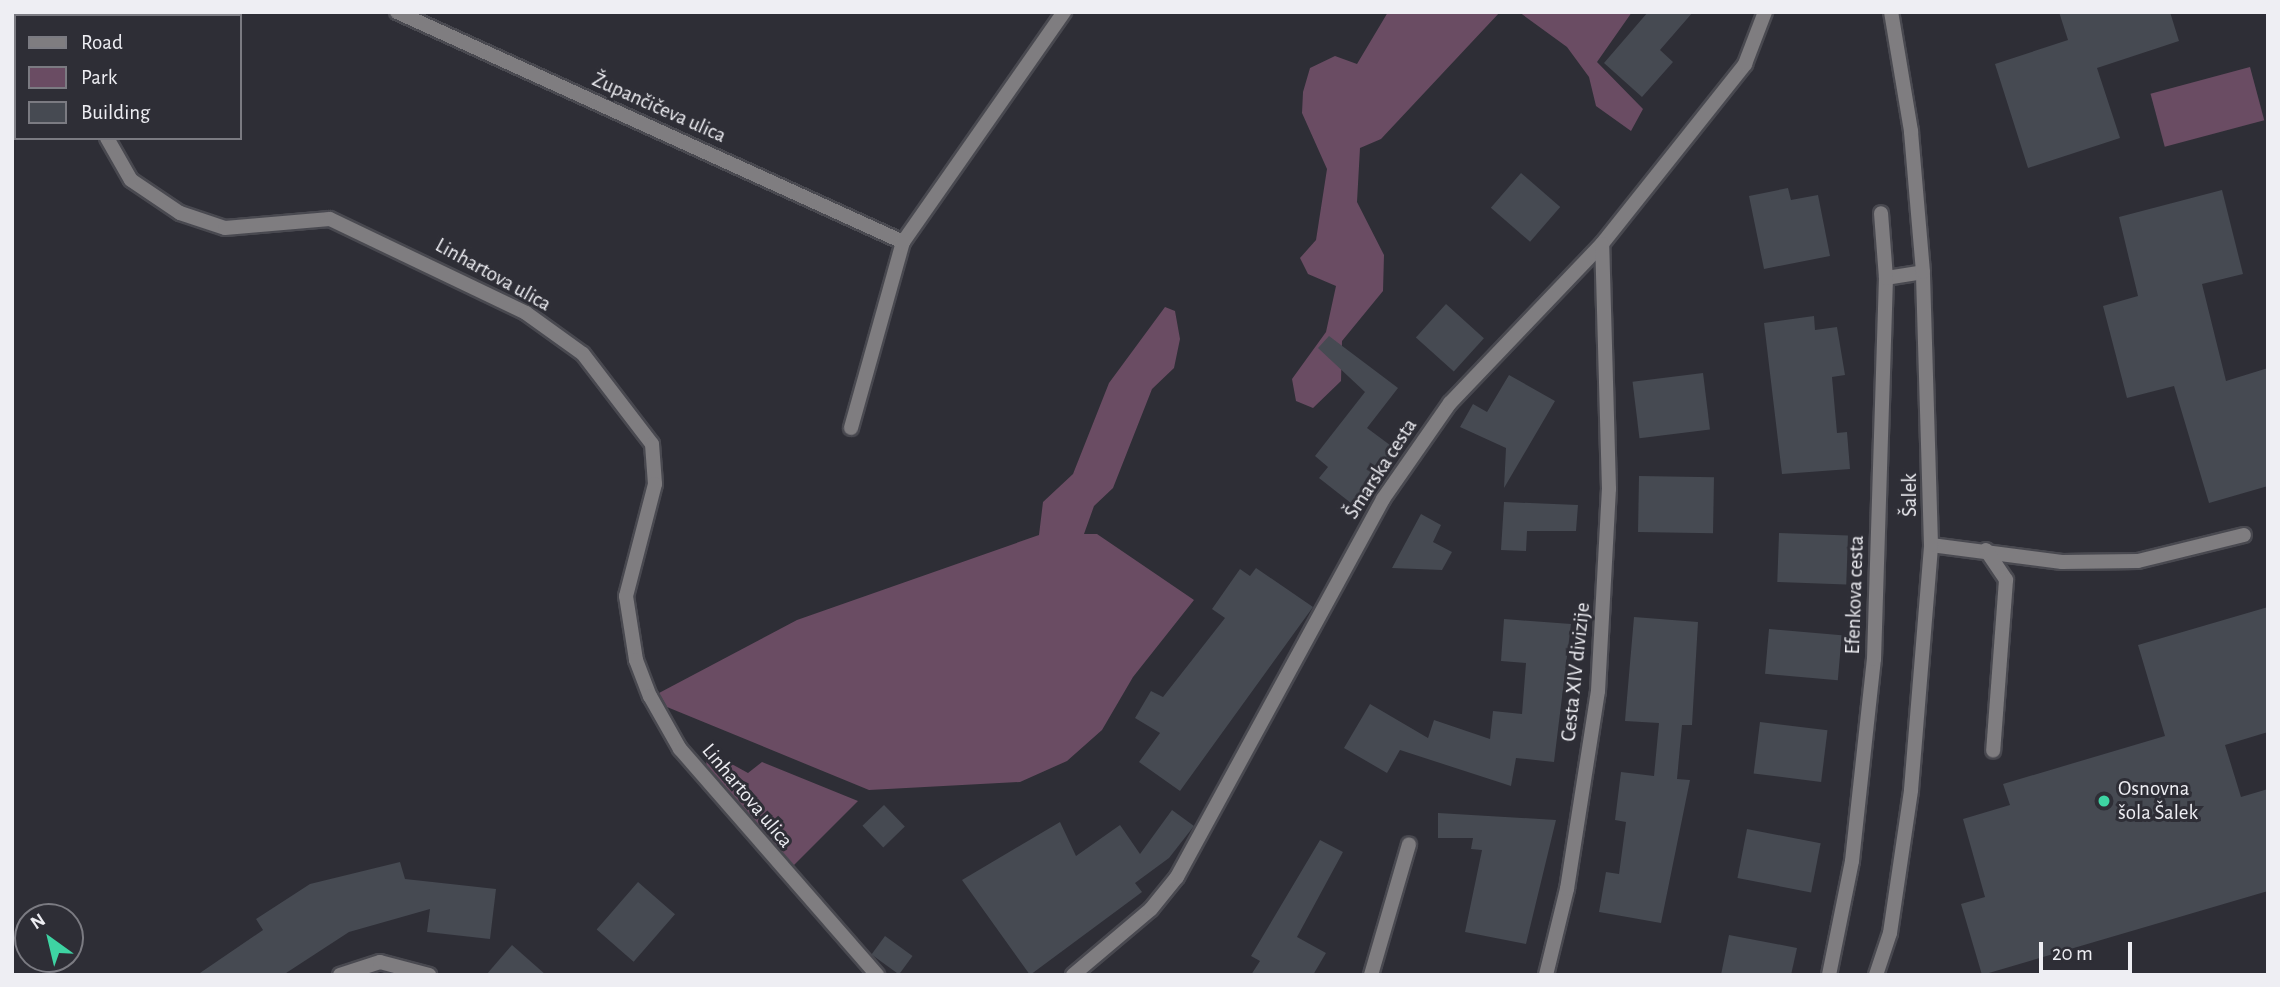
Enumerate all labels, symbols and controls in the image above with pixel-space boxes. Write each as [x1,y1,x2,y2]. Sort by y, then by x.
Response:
legend [14,14,242,140]
text: Road [81,32,123,53]
text: Park [81,67,117,88]
street label: Župančičeva ulica [588,67,730,149]
text: Building [81,102,150,123]
street label: Linhartova ulica [431,233,555,317]
street label: Šmarska cesta [1339,414,1423,524]
street label: Šalek [1897,473,1923,517]
street label: Efenkova cesta [1840,535,1870,655]
street label: Cesta XIV divizije [1556,601,1596,743]
street label: Linhartova ulica [696,739,798,853]
place label: Osnovna šola Šalek [2118,776,2198,826]
marker: Osnovna šola Šalek [2096,793,2112,809]
north arrow [14,903,84,973]
text: N [27,910,49,933]
scale bar [2042,928,2135,972]
text: 20 m [2052,943,2093,964]

